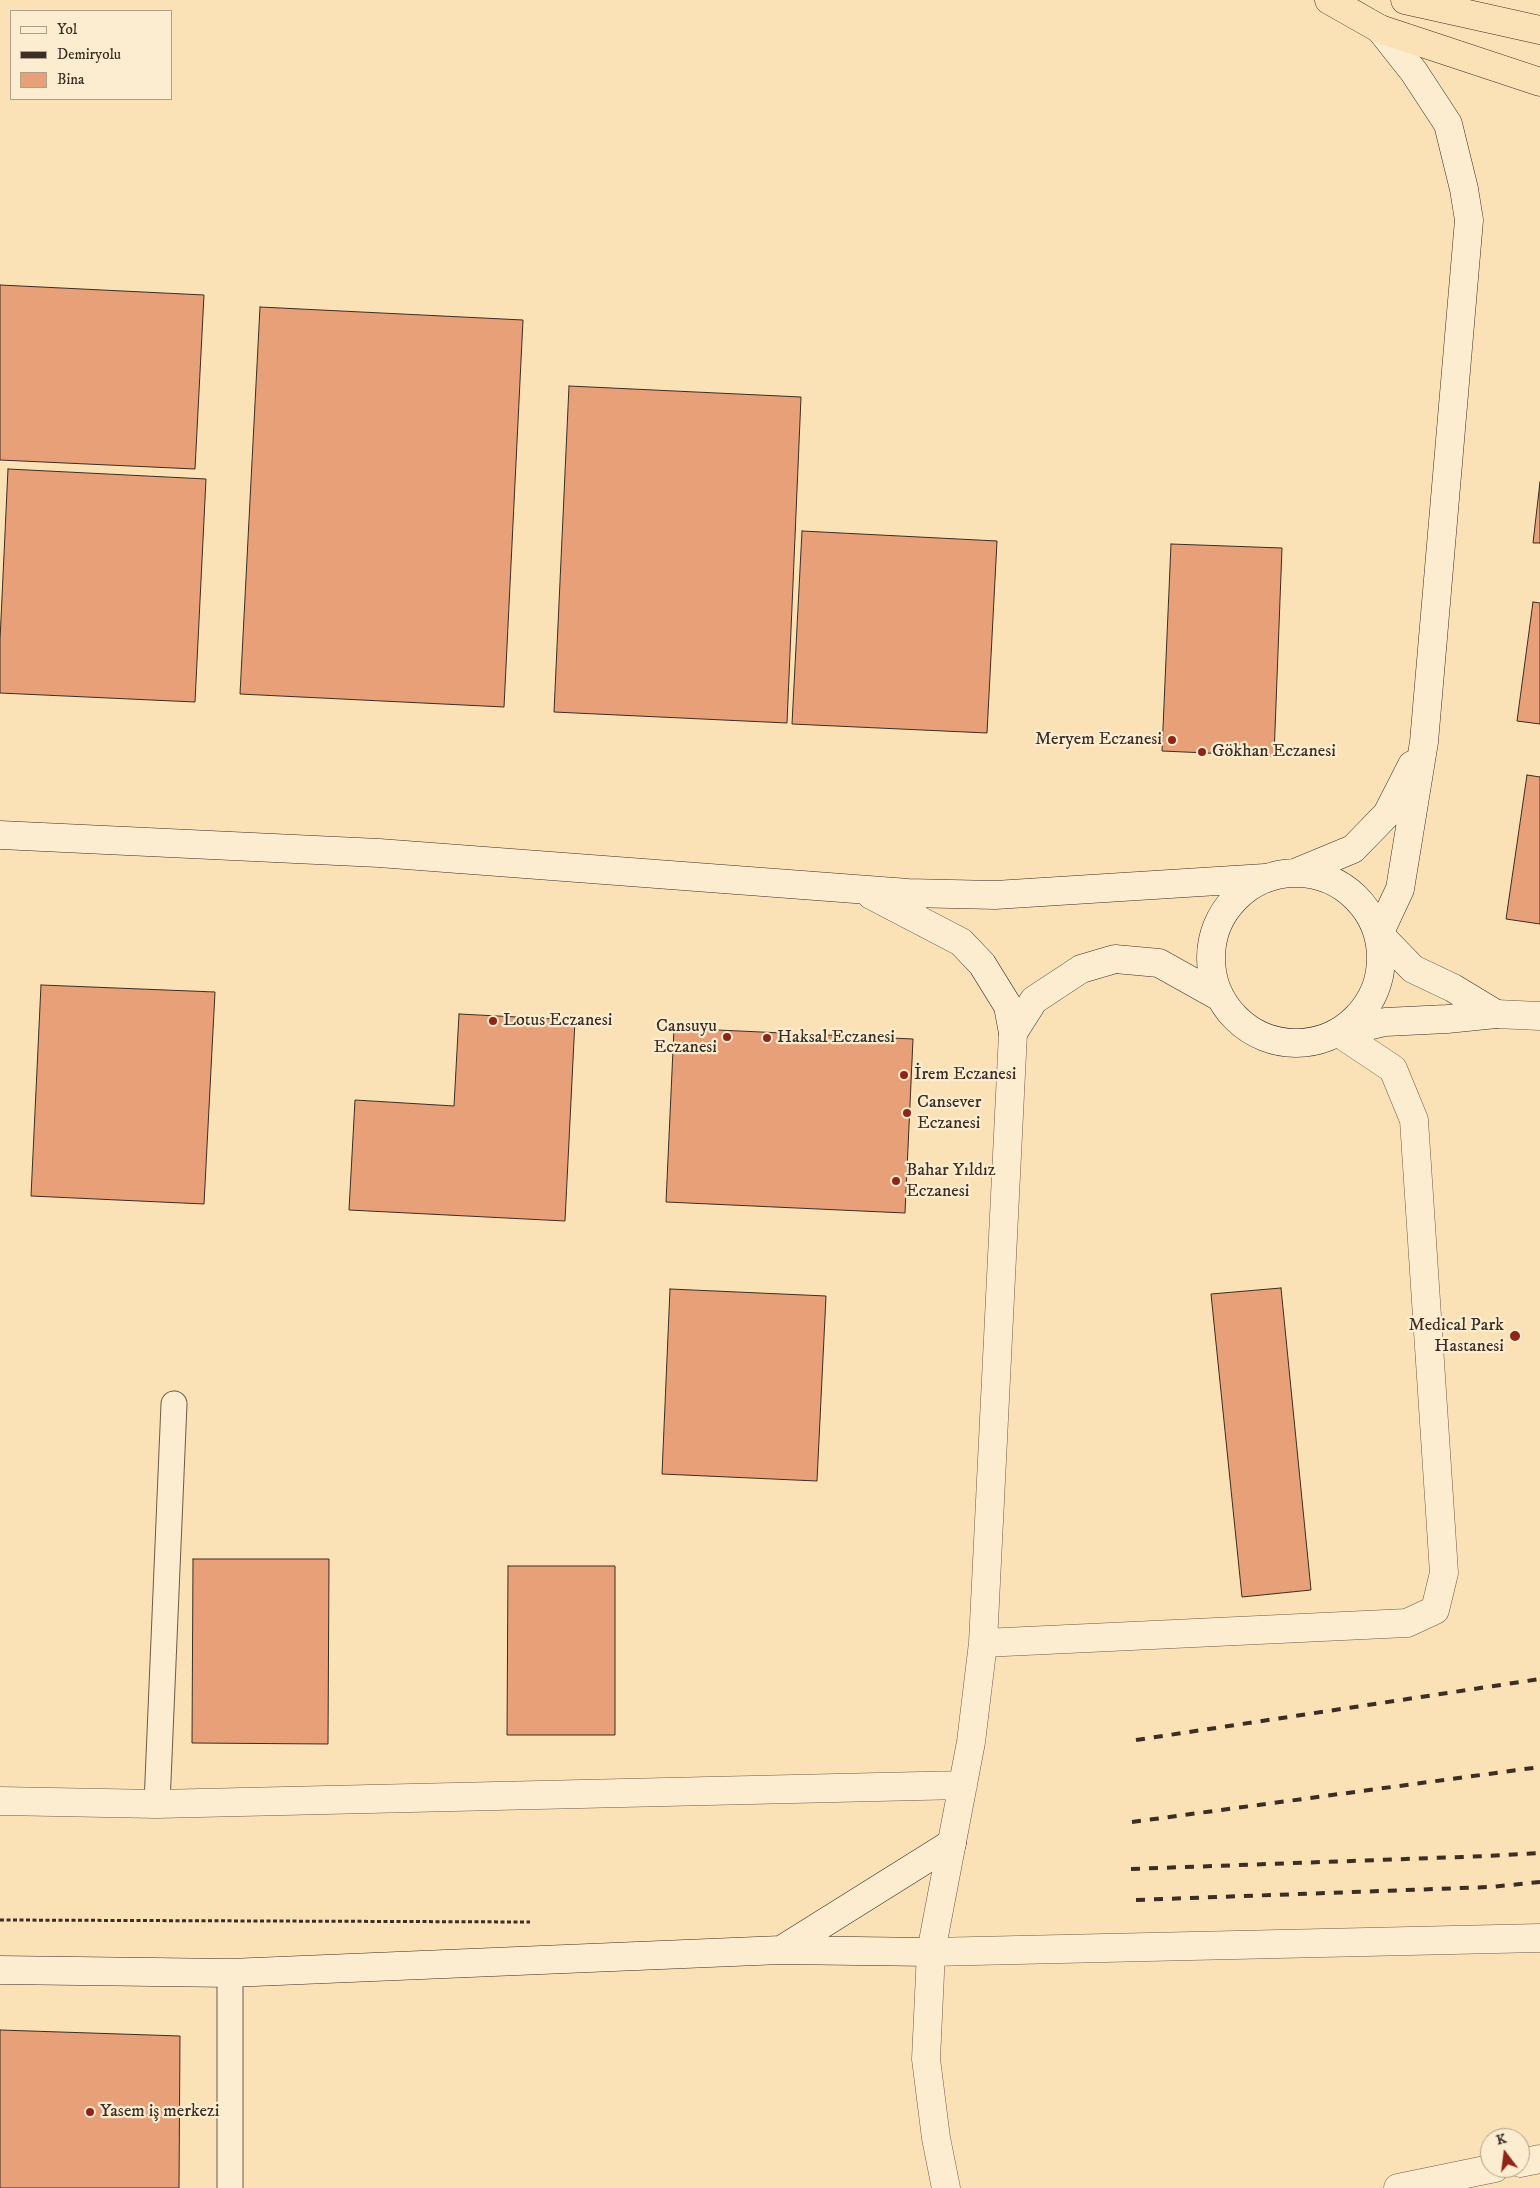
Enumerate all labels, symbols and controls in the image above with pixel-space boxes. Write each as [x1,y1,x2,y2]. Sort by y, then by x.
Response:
legend [10,10,172,100]
text: Yol [57,20,77,39]
text: Demiryolu [57,45,121,64]
text: Bina [57,70,85,89]
place label: Meryem Eczanesi [1035,729,1162,751]
marker: Meryem Eczanesi [1166,734,1178,746]
place label: Gökhan Eczanesi [1212,741,1336,763]
marker: Gökhan Eczanesi [1196,746,1208,758]
place label: Lotus Eczanesi [503,1010,612,1032]
marker: Lotus Eczanesi [487,1015,499,1027]
place label: Cansuyu Eczanesi [654,1016,717,1058]
place label: Haksal Eczanesi [777,1027,895,1049]
marker: Cansuyu Eczanesi [721,1031,733,1043]
marker: Haksal Eczanesi [761,1032,773,1044]
place label: İrem Eczanesi [914,1064,1016,1086]
marker: İrem Eczanesi [898,1069,910,1081]
place label: Cansever Eczanesi [917,1092,982,1134]
marker: Cansever Eczanesi [901,1107,913,1119]
place label: Bahar Yıldız Eczanesi [906,1160,995,1202]
marker: Bahar Yıldız Eczanesi [890,1175,902,1187]
place label: Medical Park Hastanesi [1408,1315,1504,1358]
marker: Medical Park Hastanesi [1508,1329,1522,1343]
place label: Yasem iş merkezi [100,2101,219,2123]
marker: Yasem iş merkezi [84,2106,96,2118]
north arrow [1480,2128,1530,2178]
text: K [1494,2130,1508,2149]

